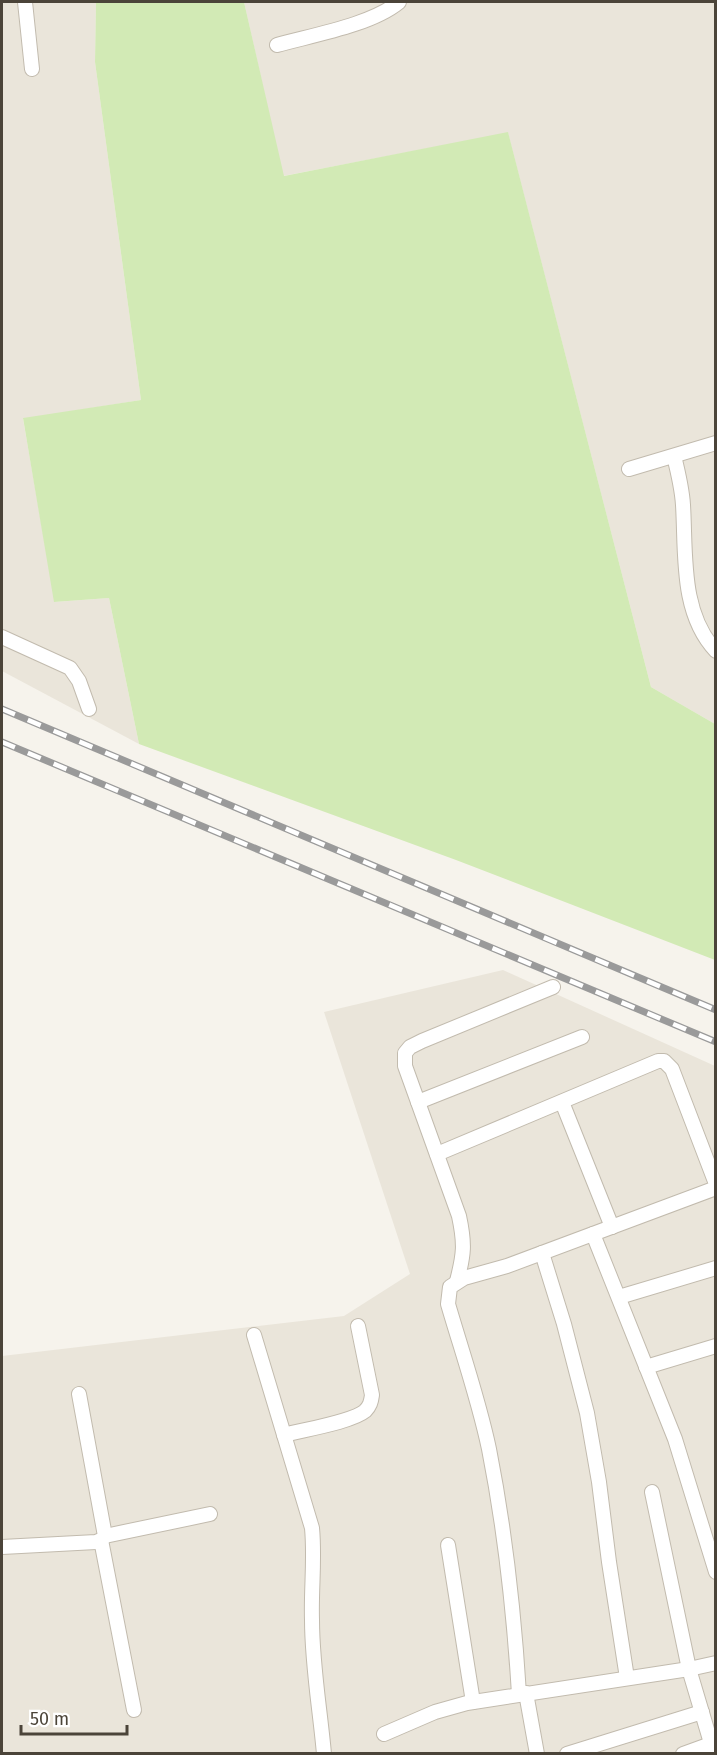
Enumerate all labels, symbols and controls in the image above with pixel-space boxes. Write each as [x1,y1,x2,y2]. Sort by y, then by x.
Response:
scale bar [21,1698,128,1736]
text: 50 m [30,1708,69,1730]

